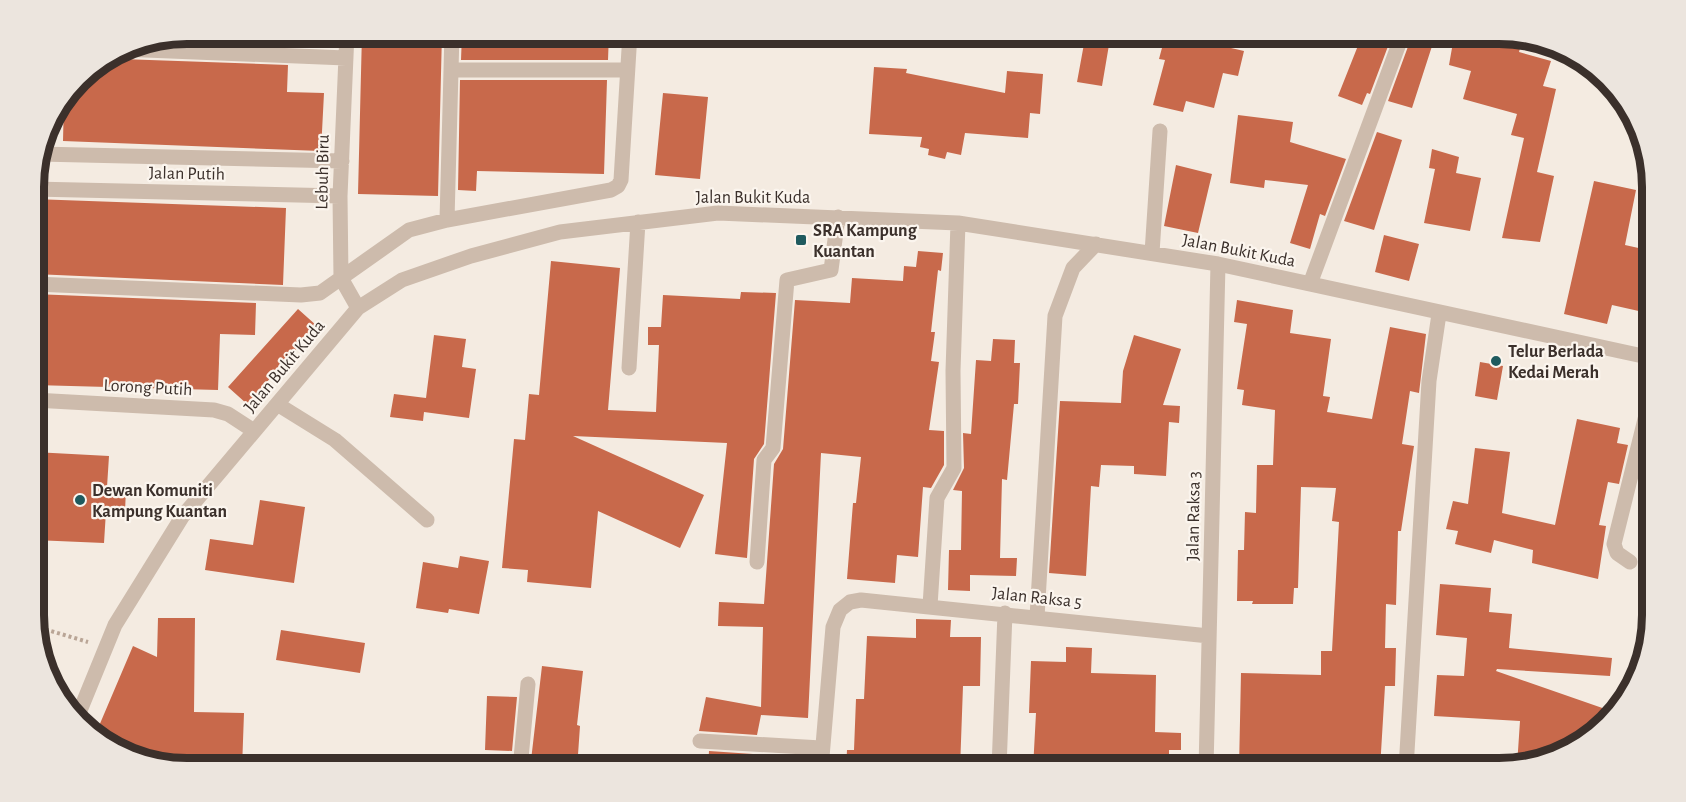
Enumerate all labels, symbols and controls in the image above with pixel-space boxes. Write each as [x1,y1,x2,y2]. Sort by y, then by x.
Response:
street label: Lebuh Biru [313,134,333,210]
street label: Jalan Putih [149,164,225,184]
street label: Jalan Bukit Kuda [696,189,810,207]
place label: SRA Kampung Kuantan [813,222,918,261]
street label: Jalan Bukit Kuda [1181,231,1297,271]
marker: SRA Kampung Kuantan [794,233,808,247]
street label: Jalan Bukit Kuda [241,317,329,416]
place label: Telur Berlada Kedai Merah [1508,343,1604,382]
marker: Telur Berlada Kedai Merah [1489,354,1503,368]
street label: Lorong Putih [103,377,193,399]
street label: Jalan Raksa 3 [1184,471,1204,561]
place label: Dewan Komuniti Kampung Kuantan [92,482,227,521]
marker: Dewan Komuniti Kampung Kuantan [73,493,87,507]
street label: Jalan Raksa 5 [991,584,1083,612]

